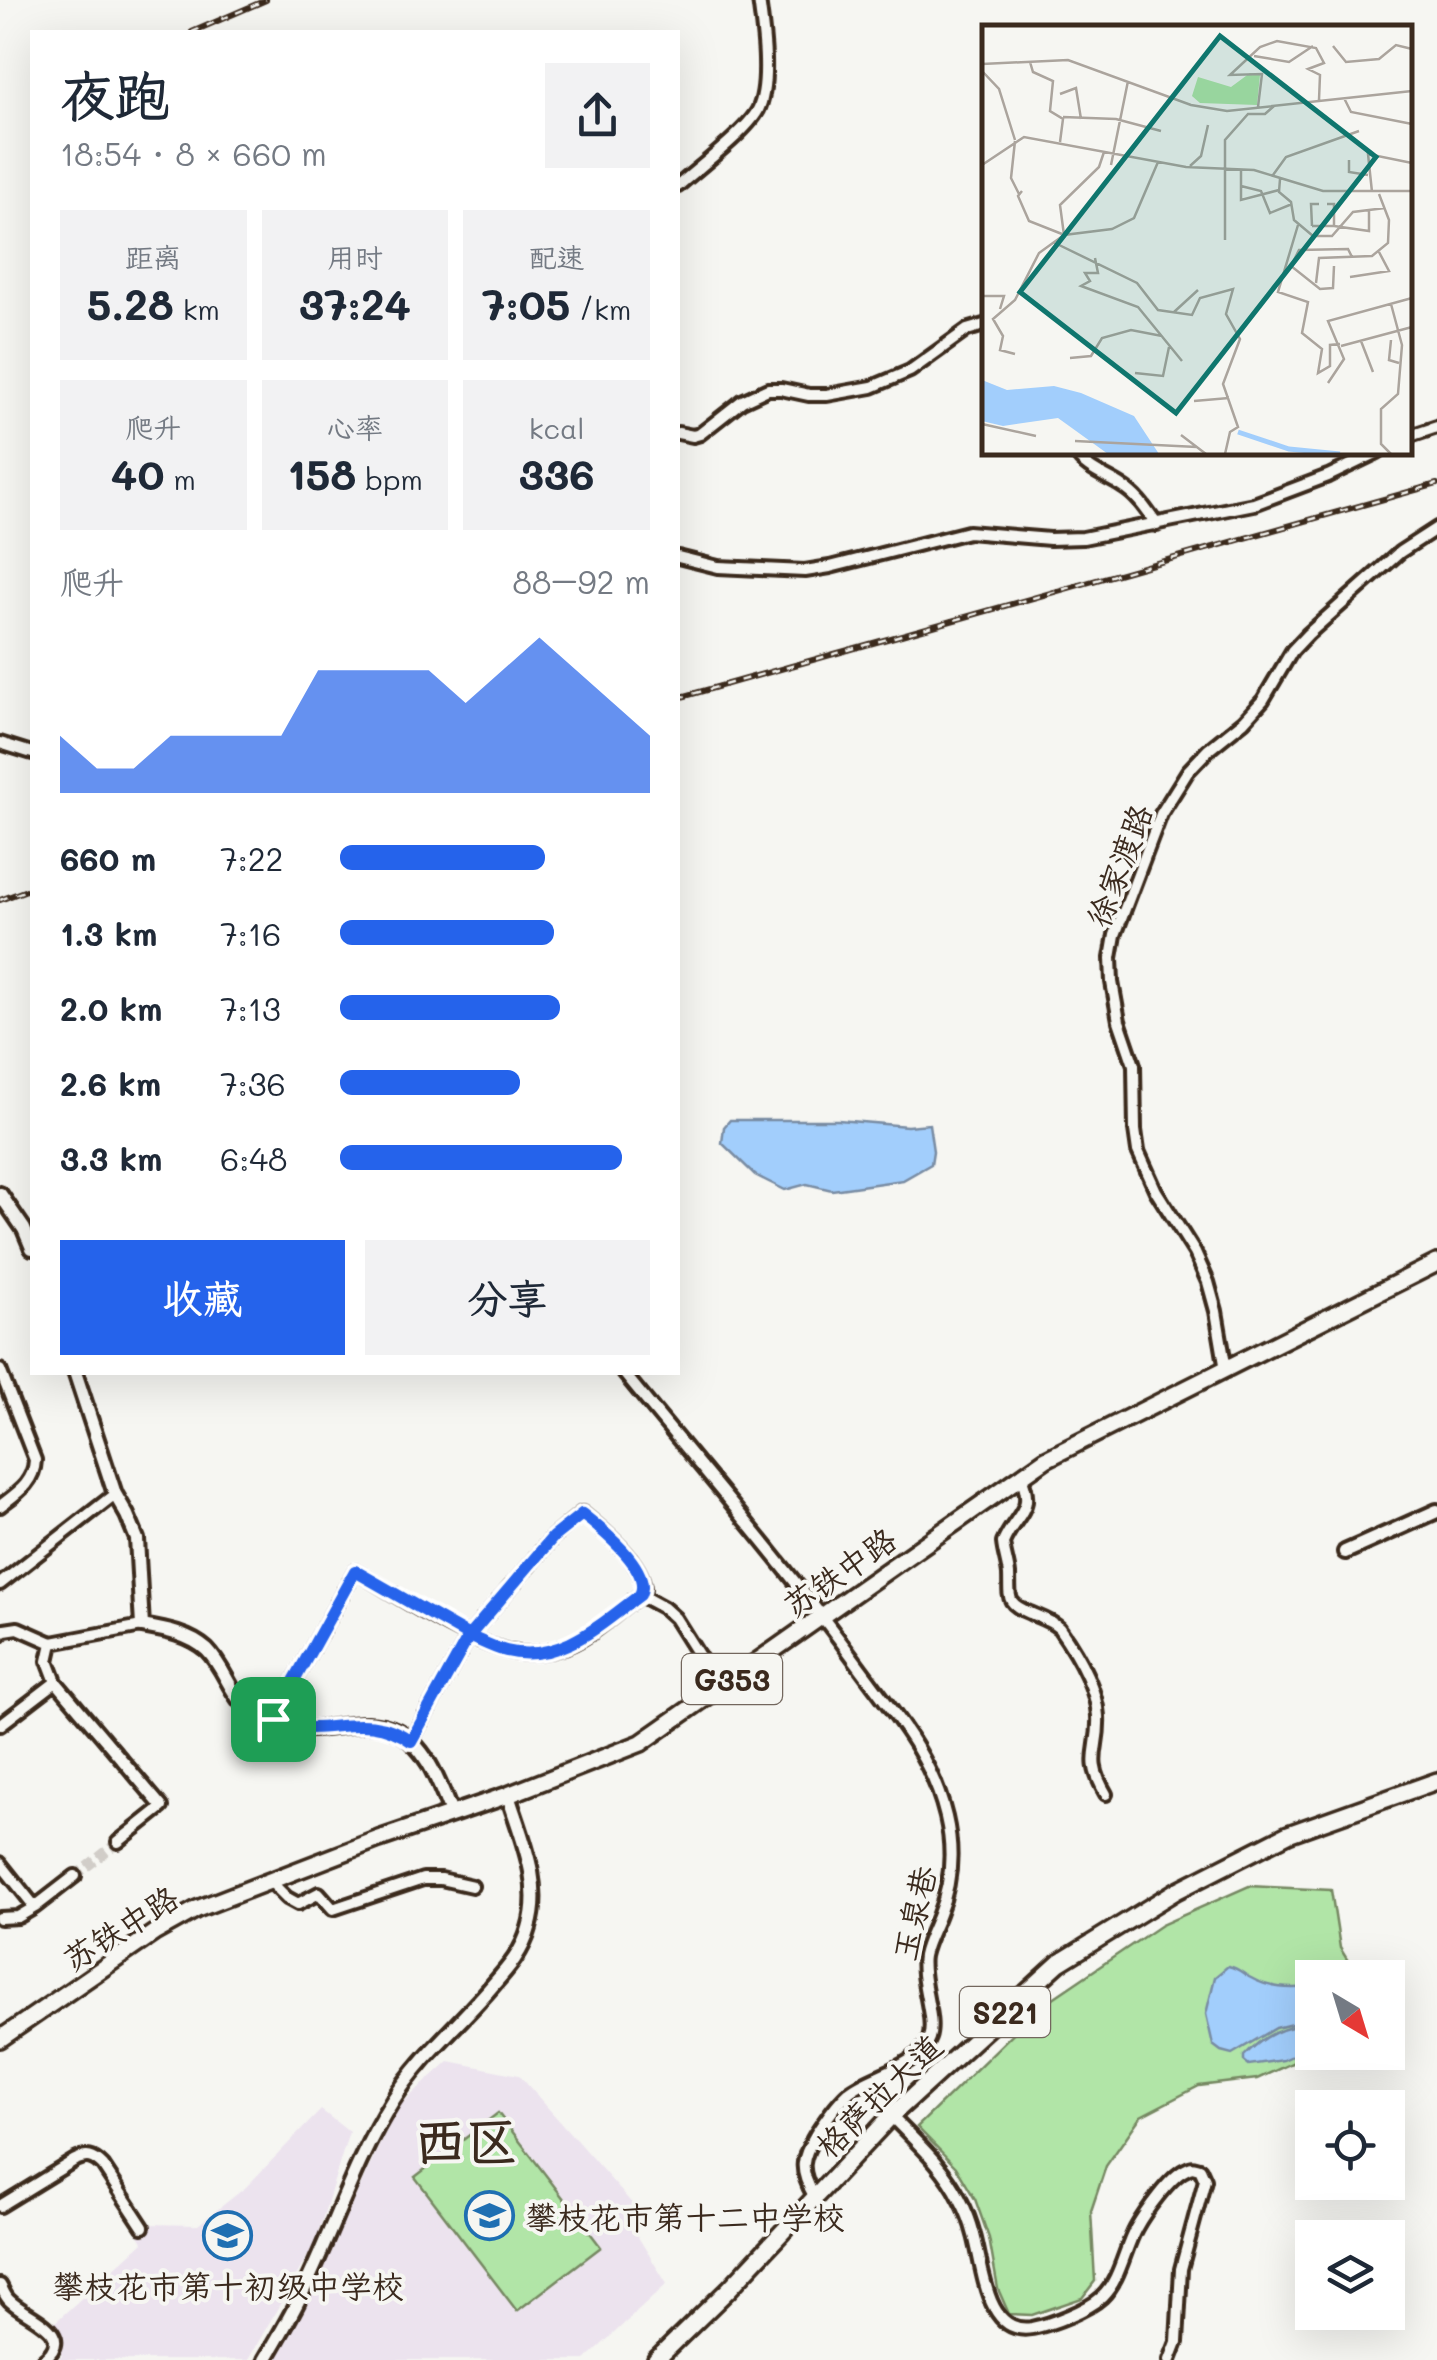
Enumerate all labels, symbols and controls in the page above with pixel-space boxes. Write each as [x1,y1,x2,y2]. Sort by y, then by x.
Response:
inset map [982,25,1412,455]
text: 夜跑 [60,58,170,130]
button: share [545,63,650,168]
text: 18:54 · 8 × 660 m [60,132,327,174]
text: 距离 [125,239,181,275]
text: 用时 [327,239,383,275]
text: 配速 [529,239,585,275]
text: 5.28 [87,276,174,331]
text: 37:24 [299,276,411,331]
text: 7:05 [482,276,570,331]
text: km [174,291,220,327]
text: /km [570,291,631,327]
text: 爬升 [125,409,181,445]
text: 心率 [327,409,383,445]
text: kcal [529,410,585,446]
text: 40 [111,446,165,501]
text: 158 [287,446,356,501]
text: 336 [519,446,595,501]
text: m [165,461,196,497]
text: bpm [356,461,423,497]
text: 爬升 [60,560,124,602]
text: 88–92 m [513,560,650,602]
street label: 徐家渡路 [1075,798,1161,932]
text: 660 m [60,837,156,879]
text: 7:22 [220,837,283,879]
text: 1.3 km [60,912,157,954]
text: 7:16 [220,912,281,954]
text: 2.0 km [60,987,163,1029]
text: 7:13 [220,987,281,1029]
text: 2.6 km [60,1062,161,1104]
text: 7:36 [220,1062,286,1104]
text: 3.3 km [60,1137,162,1179]
text: 6:48 [220,1137,287,1179]
button: 收藏 [60,1240,345,1355]
button: 分享 [365,1240,650,1355]
street label: 苏铁中路 [775,1517,903,1625]
road number: G353 [682,1654,782,1704]
pin [231,1677,316,1762]
icon: arrive [246,1692,301,1747]
street label: 玉泉巷 [882,1861,944,1965]
street label: 苏铁中路 [55,1875,185,1979]
north arrow [1295,1960,1405,2070]
map controls [1295,1960,1405,2330]
road number: S221 [960,1987,1050,2037]
street label: 格萨拉大道 [806,2024,950,2166]
button: locate [1295,2090,1405,2200]
district label: 西区 [414,2105,518,2173]
school or university icon: 攀枝花市第十二中学校 [464,2190,516,2242]
place label: 攀枝花市第十二中学校 [525,2195,845,2237]
school or university icon: 攀枝花市第十初级中学校 [202,2209,254,2261]
button: layers [1295,2220,1405,2330]
place label: 攀枝花市第十初级中学校 [52,2264,404,2306]

